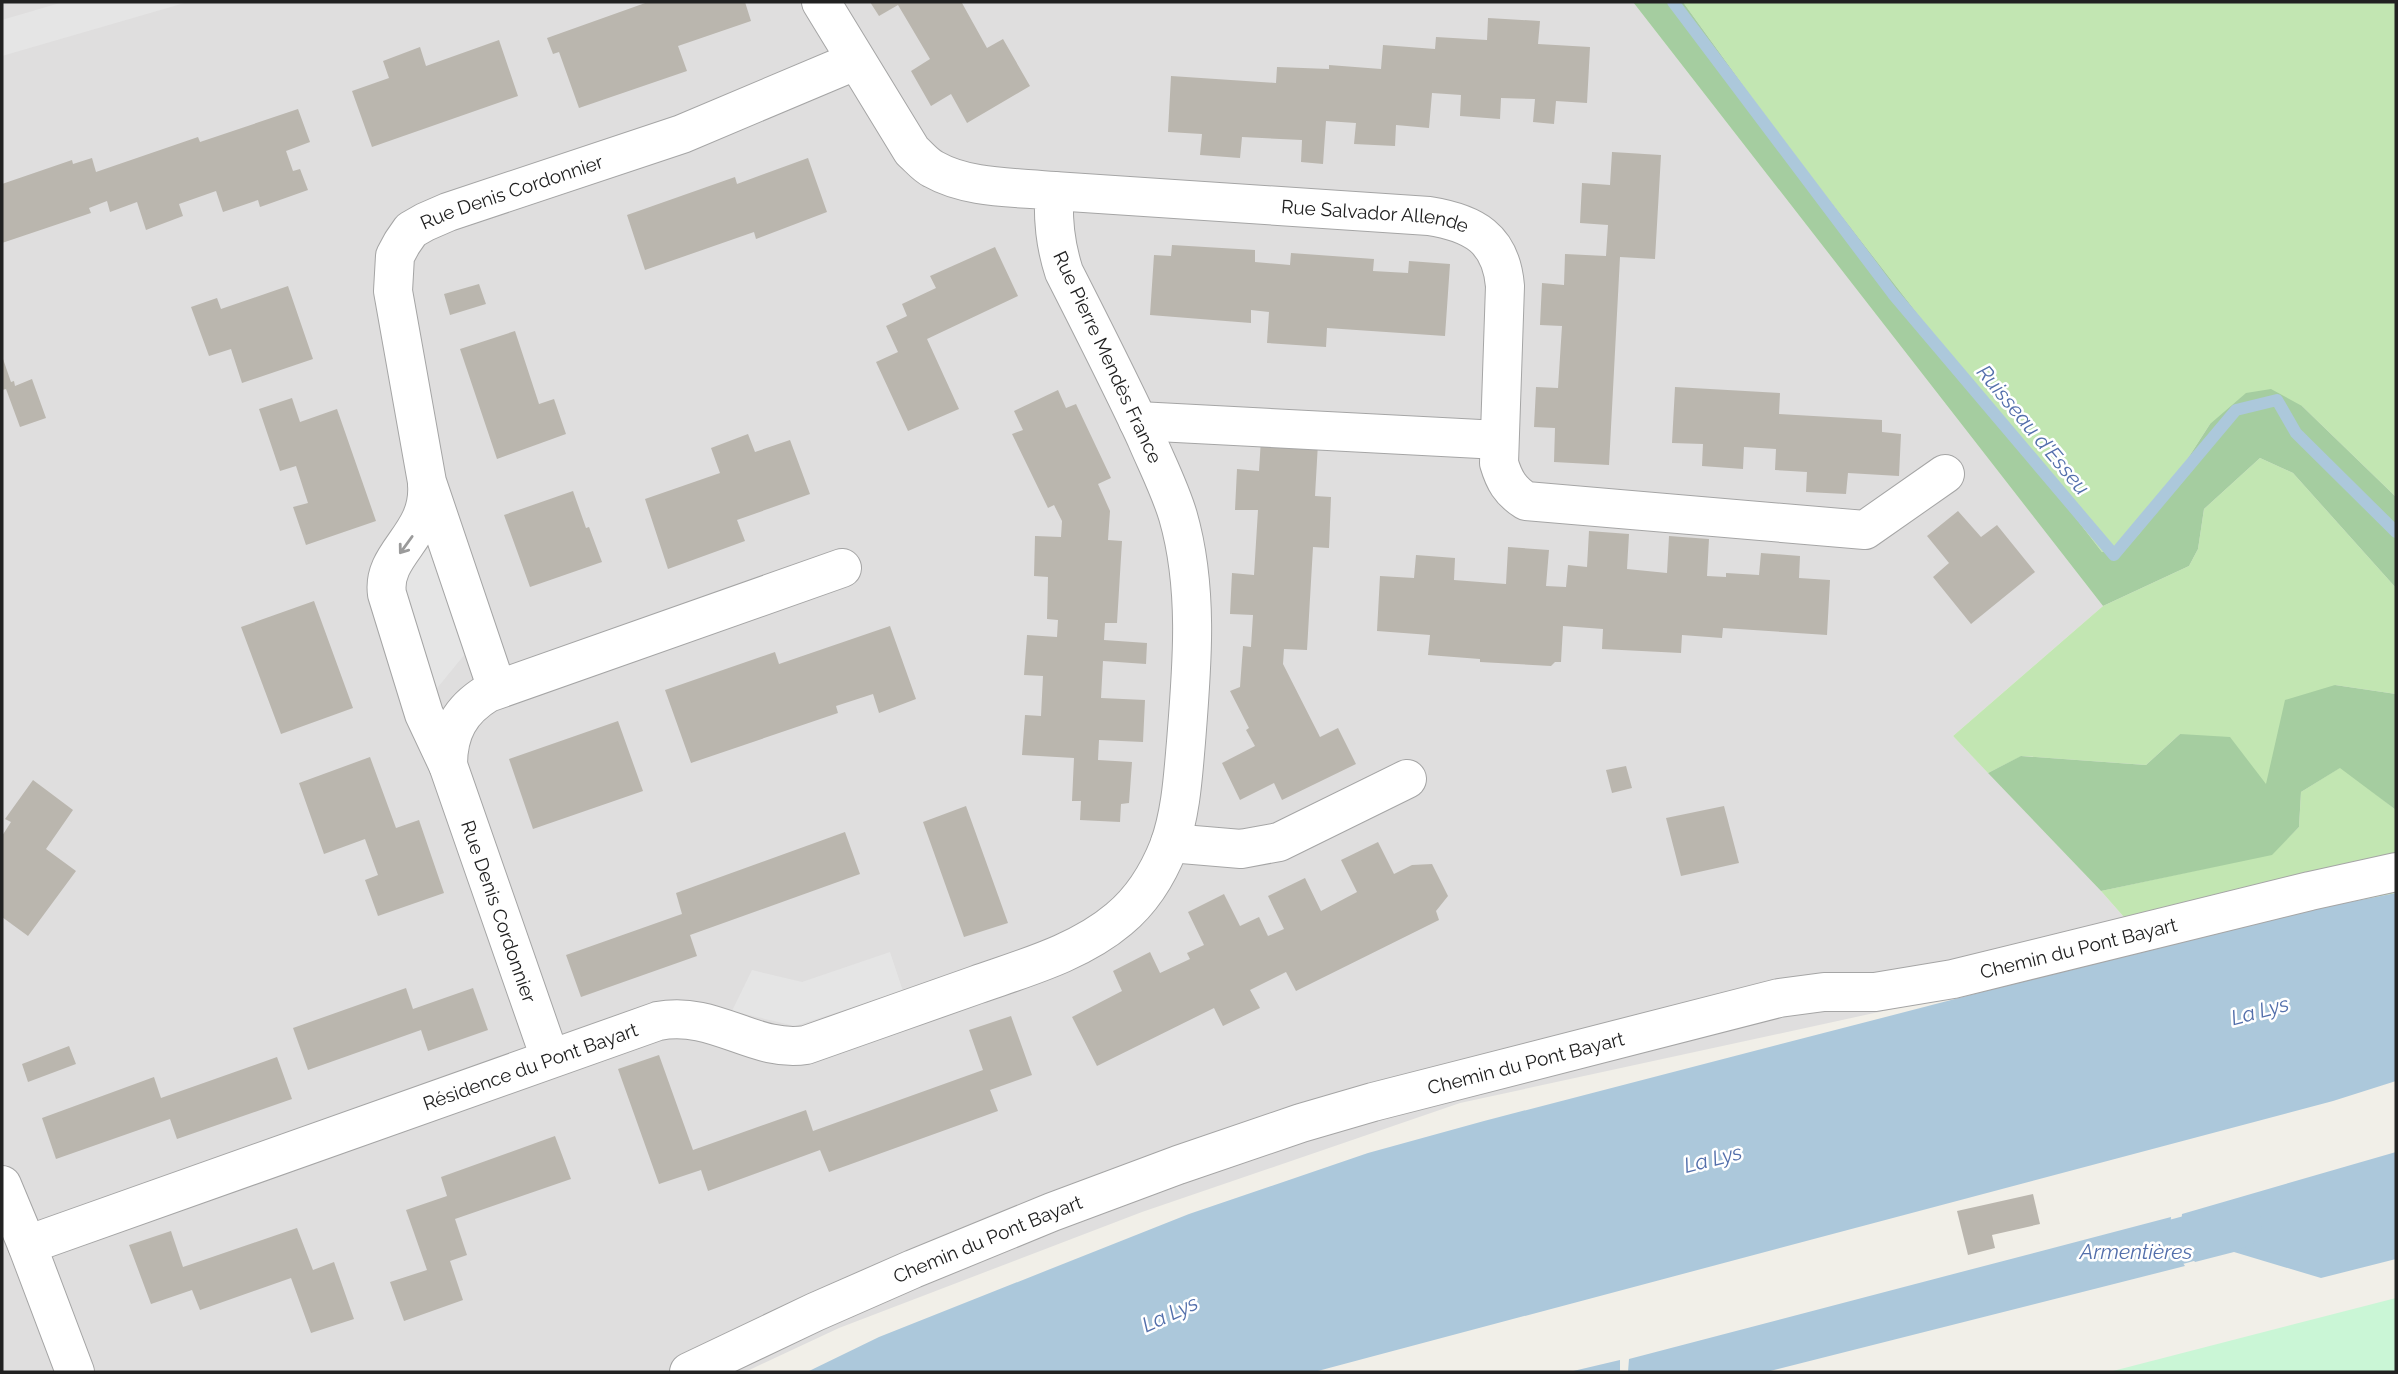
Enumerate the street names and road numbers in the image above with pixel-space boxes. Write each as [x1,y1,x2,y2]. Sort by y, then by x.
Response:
street label: Rue Denis Cordonnier [417,150,606,234]
street label: Rue Salvador Allende [1280,195,1472,237]
street label: Rue Pierre Mendès France [1049,247,1167,467]
street label: Rue Denis Cordonnier [457,817,541,1006]
street label: Chemin du Pont Bayart [1978,913,2180,983]
street label: Résidence du Pont Bayart [420,1018,641,1115]
street label: Chemin du Pont Bayart [1425,1027,1627,1099]
street label: Chemin du Pont Bayart [890,1191,1086,1287]

